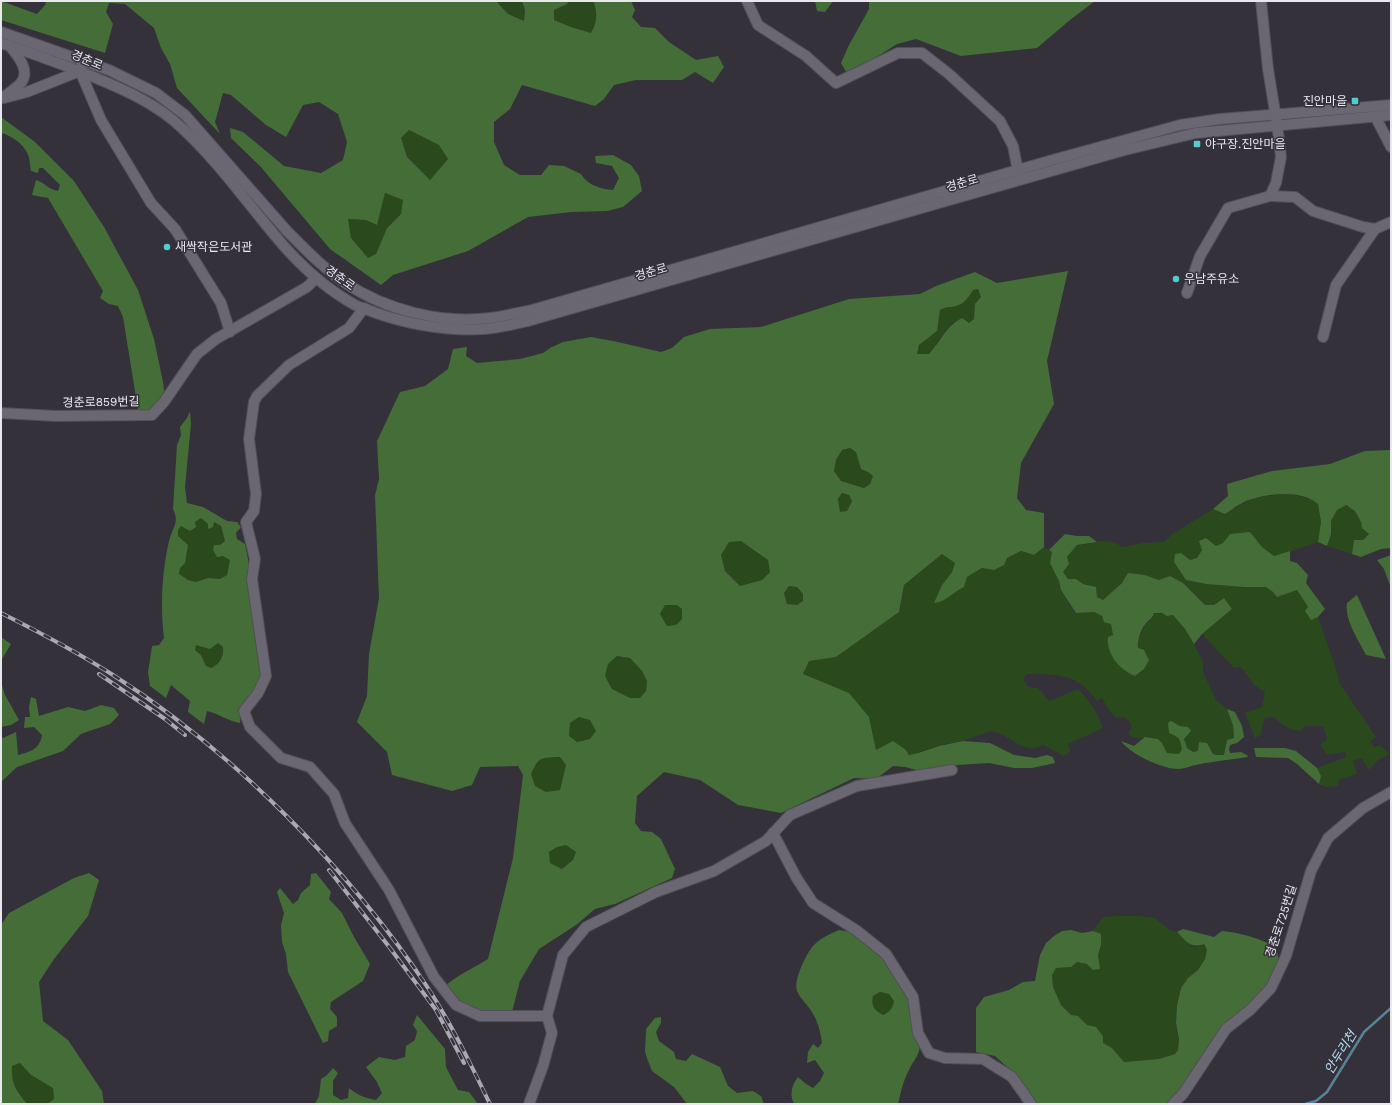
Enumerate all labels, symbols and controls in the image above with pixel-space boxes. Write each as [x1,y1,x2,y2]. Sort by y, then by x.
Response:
street label: 경춘로 [69,47,105,73]
place label: 진안마을 [1303,94,1347,108]
marker: 진안마을 [1350,96,1360,106]
place label: 야구장.진안마을 [1205,137,1285,151]
marker: 야구장.진안마을 [1192,139,1202,149]
street label: 경춘로 [944,172,980,194]
place label: 새싹작은도서관 [175,240,252,254]
marker: 새싹작은도서관 [162,242,172,252]
street label: 경춘로 [633,261,669,283]
street label: 경춘로 [322,263,358,293]
place label: 우남주유소 [1184,272,1239,286]
marker: 우남주유소 [1171,274,1181,284]
street label: 경춘로859번길 [62,394,140,410]
street label: 경춘로725번길 [1263,883,1299,959]
water label: 안두리천 [1321,1027,1360,1077]

